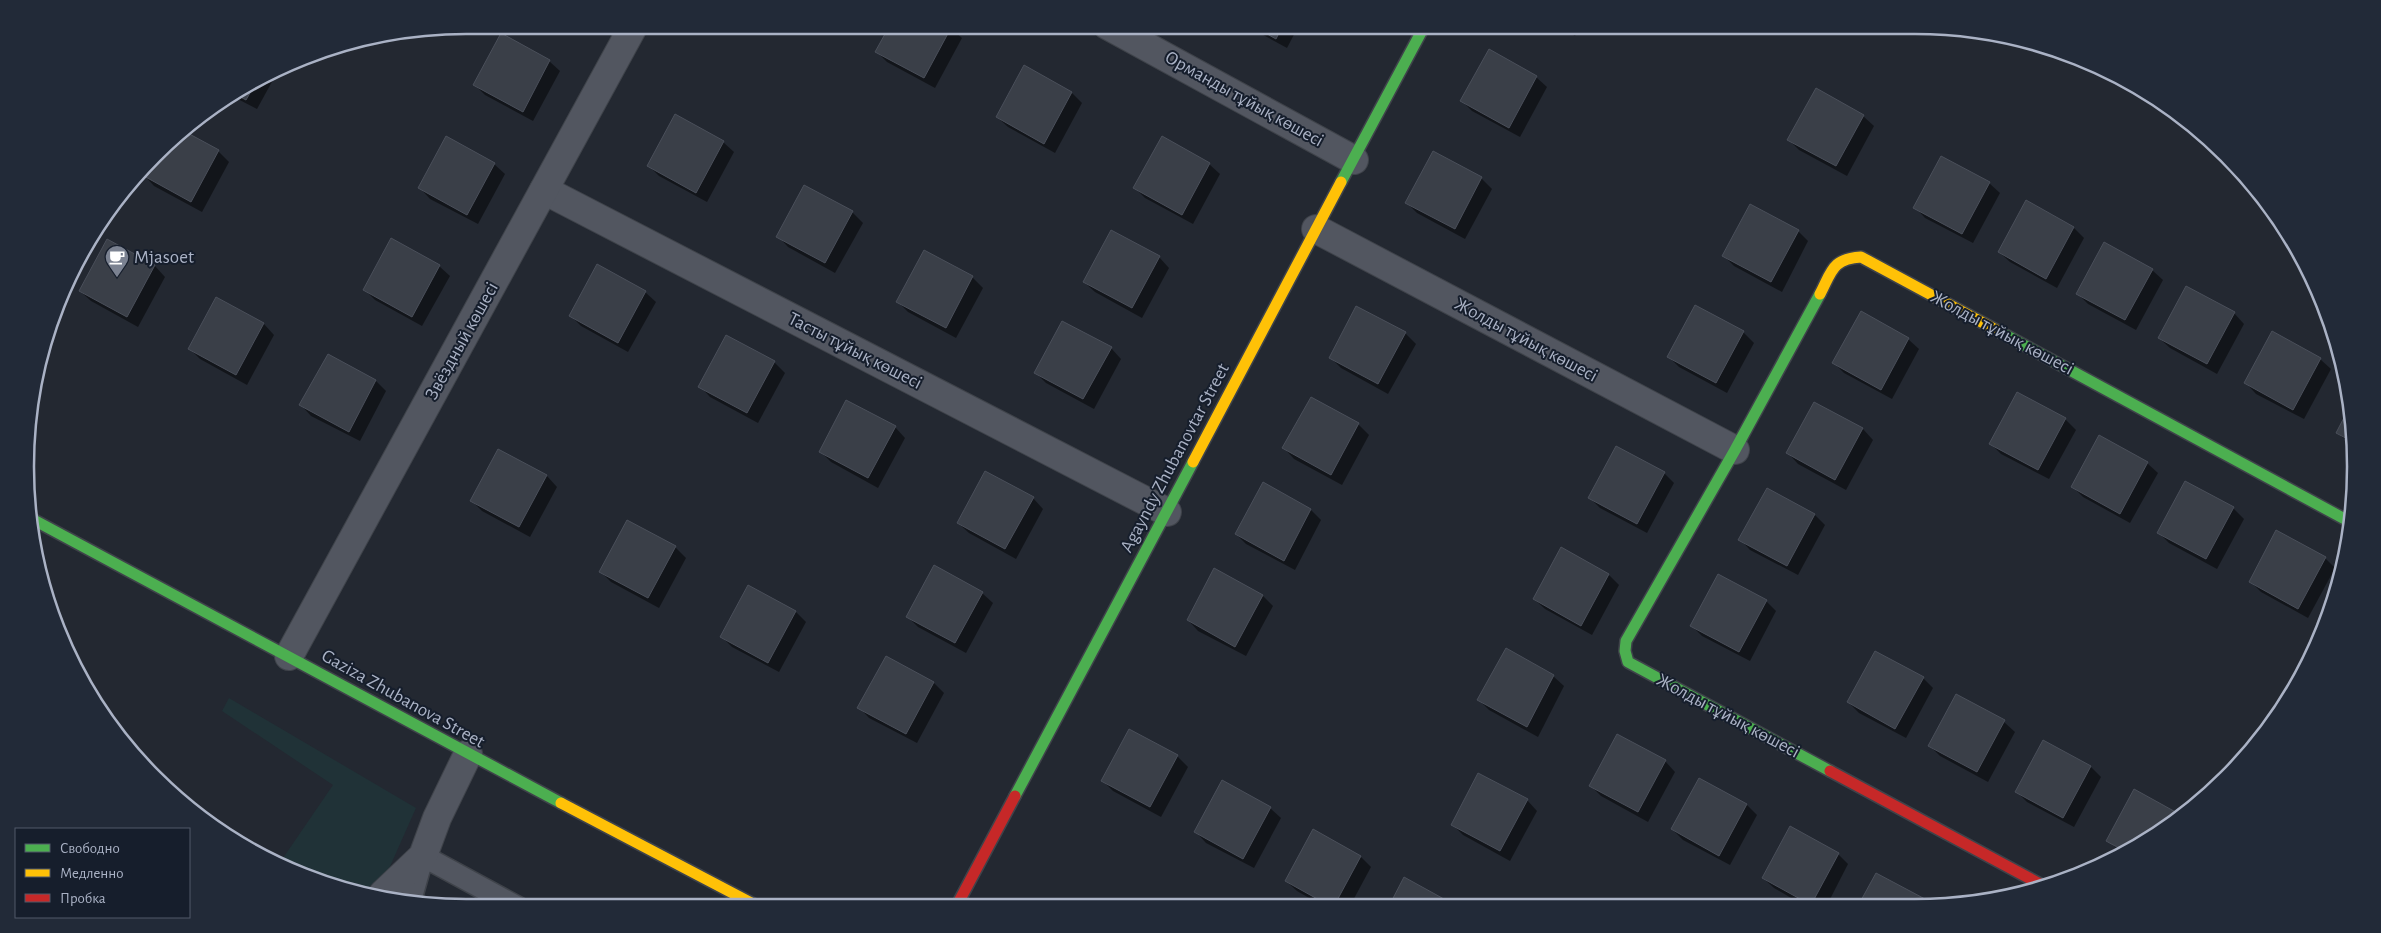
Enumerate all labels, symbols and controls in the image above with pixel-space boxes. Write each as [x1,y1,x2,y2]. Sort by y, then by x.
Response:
street label: Орманды тұйық көшесі [1161,47,1327,151]
cafe icon: Mjasoet [104,244,130,278]
place label: Mjasoet [134,248,194,267]
street label: Звёздный көшесі [422,279,502,403]
street label: Жолды тұйық көшесі [1927,287,2077,379]
street label: Жолды тұйық көшесі [1451,294,1601,386]
street label: Тасты тұйық көшесі [785,309,925,393]
street label: Agayndy Zhubanovtar Street [1117,360,1233,556]
street label: Gaziza Zhubanova Street [318,646,488,752]
street label: Жолды тұйық көшесі [1653,670,1803,762]
legend [15,828,190,918]
text: Свободно [60,841,120,856]
text: Медленно [60,866,124,881]
text: Пробка [60,891,106,906]

